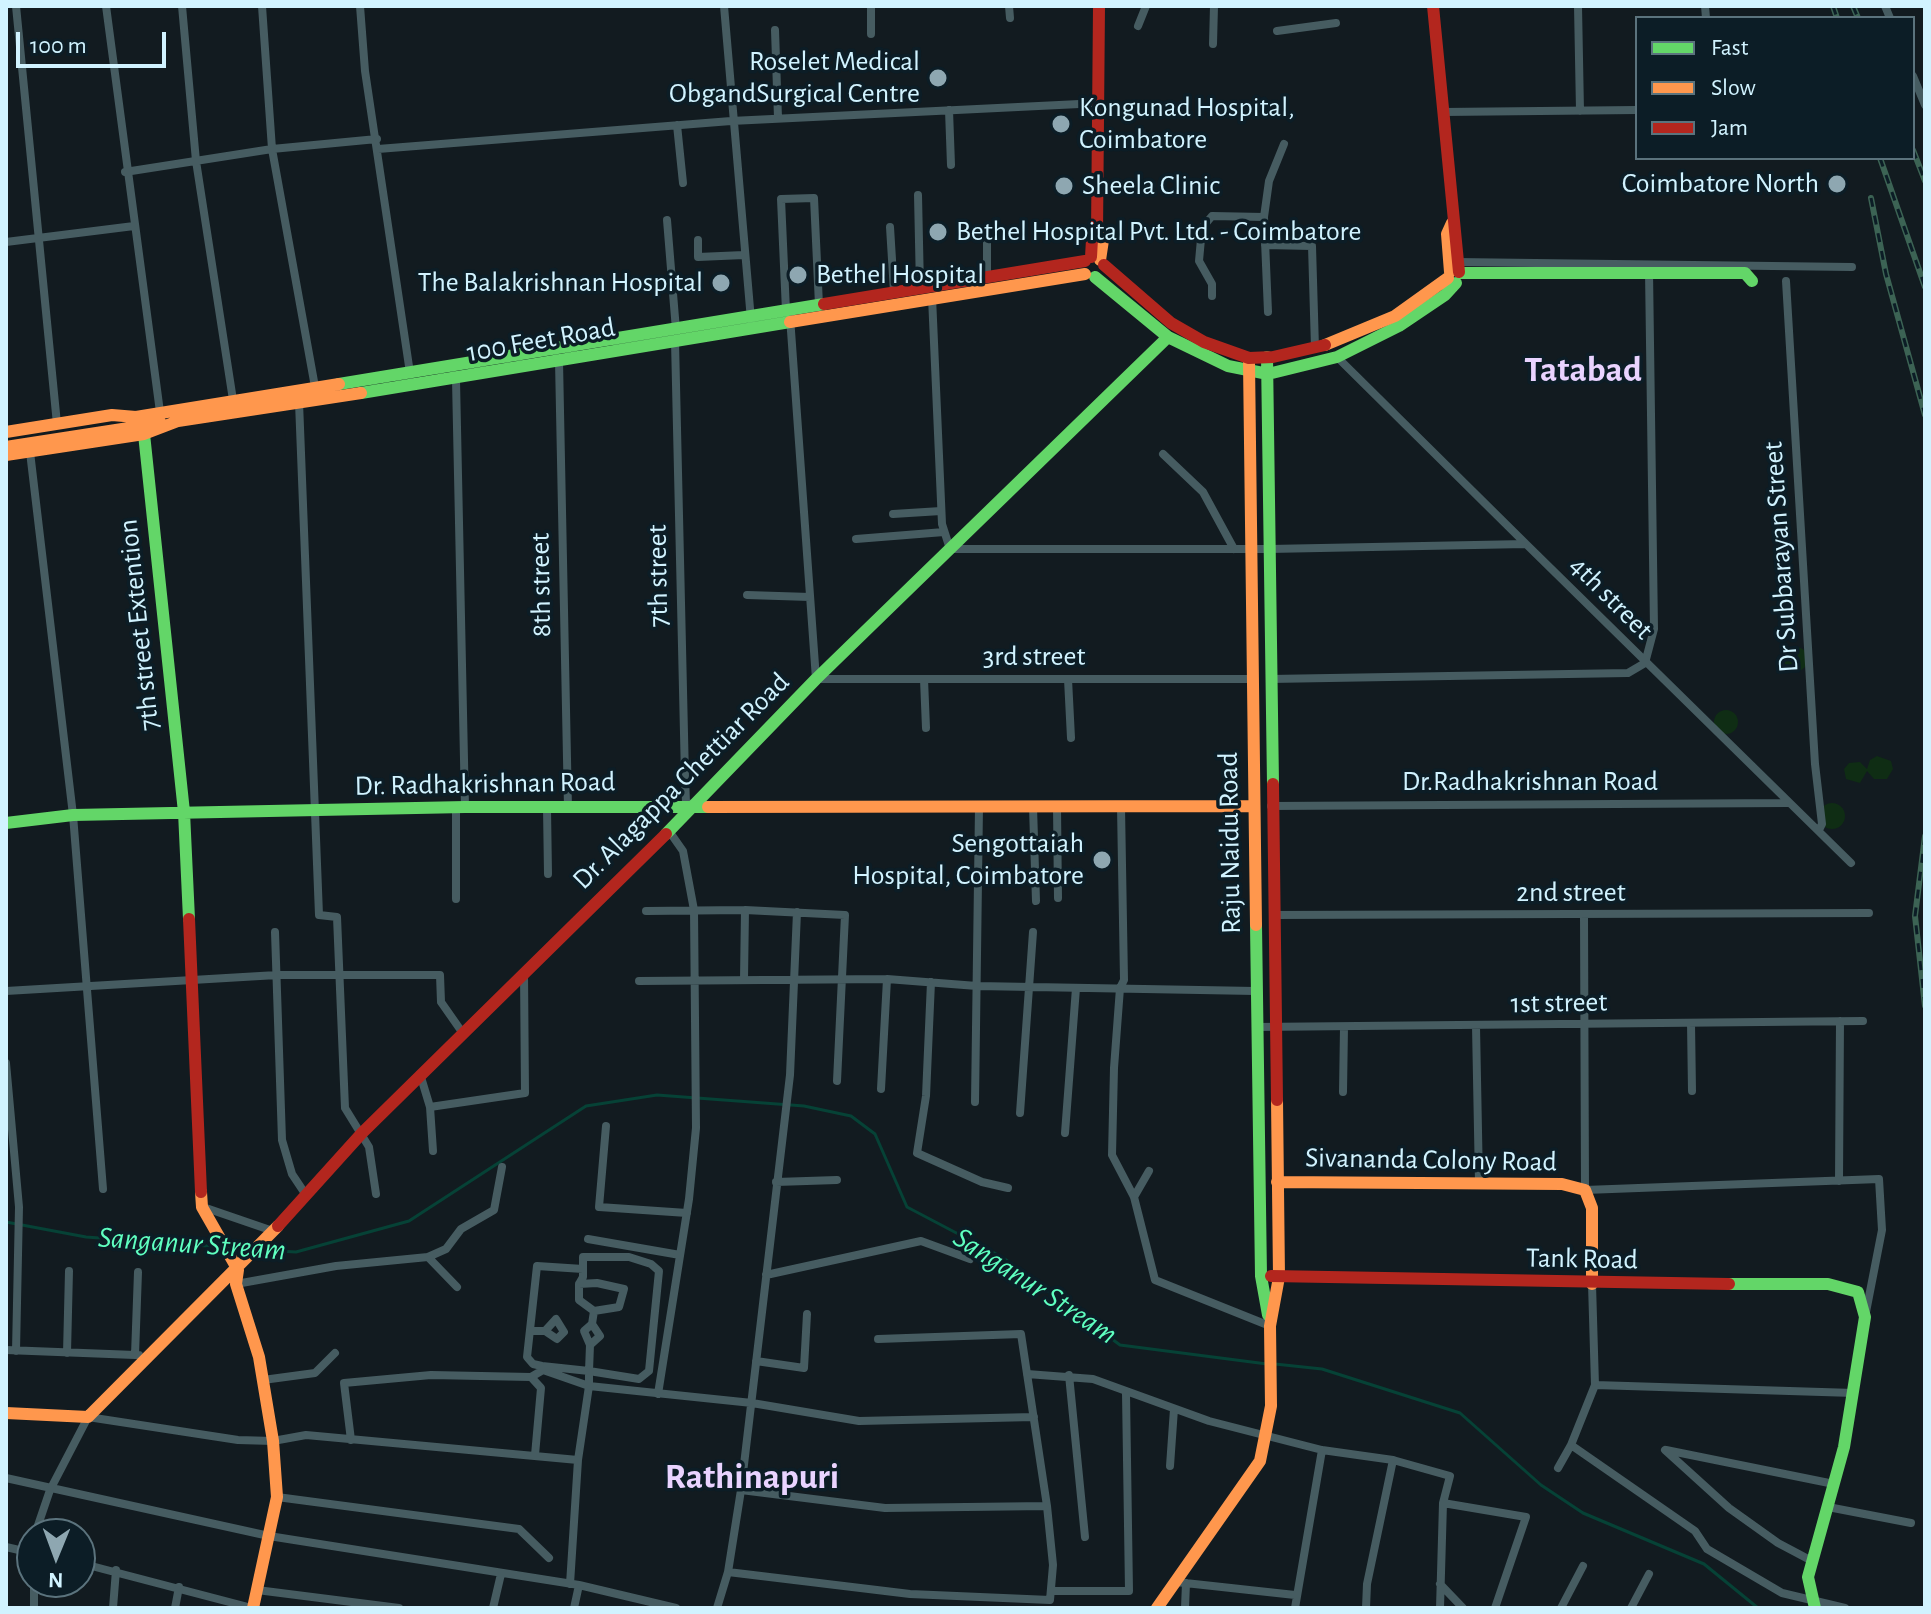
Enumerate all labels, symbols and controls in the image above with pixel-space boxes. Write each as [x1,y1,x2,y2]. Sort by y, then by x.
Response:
scale bar [20,16,170,66]
legend [1635,16,1915,160]
text: 100 m [30,34,87,58]
text: Fast [1711,36,1748,60]
place label: Roselet Medical ObgandSurgical Centre [669,45,920,111]
marker: Roselet Medical ObgandSurgical Centre [927,67,949,89]
text: Slow [1711,76,1756,100]
place label: Kongunad Hospital, Coimbatore [1079,91,1295,157]
marker: Kongunad Hospital, Coimbatore [1050,113,1072,135]
text: Jam [1711,116,1748,140]
place label: Coimbatore North [1622,167,1819,201]
place label: Sheela Clinic [1082,169,1220,203]
marker: Coimbatore North [1826,173,1848,195]
marker: Sheela Clinic [1053,175,1075,197]
place label: Bethel Hospital Pvt. Ltd. - Coimbatore [956,215,1361,249]
marker: Bethel Hospital Pvt. Ltd. - Coimbatore [927,221,949,243]
place label: Bethel Hospital [816,258,984,292]
marker: Bethel Hospital [787,264,809,286]
place label: The Balakrishnan Hospital [418,266,703,300]
marker: The Balakrishnan Hospital [710,272,732,294]
street label: 100 Feet Road [464,310,618,370]
district label: Tatabad [1524,348,1642,392]
street label: Dr Subbarayan Street [1756,441,1806,673]
street label: 7th street Extention [111,517,167,733]
street label: 7th street [640,524,676,628]
street label: 8th street [523,532,559,638]
street label: 4th street [1562,549,1660,647]
street label: 3rd street [983,640,1085,674]
street label: Dr. Alagappa Chettiar Road [566,666,796,896]
street label: Raju Naidu Road [1212,752,1248,934]
street label: Dr. Radhakrishnan Road [354,765,616,803]
street label: Dr.Radhakrishnan Road [1402,765,1658,799]
place label: Sengottaiah Hospital, Coimbatore [852,827,1084,893]
marker: Sengottaiah Hospital, Coimbatore [1091,849,1113,871]
street label: 2nd street [1516,876,1626,910]
street label: 1st street [1510,985,1608,1021]
street label: Sivananda Colony Road [1305,1141,1557,1179]
water label: Sanganur Stream [97,1219,287,1269]
water label: Sanganur Stream [946,1220,1124,1352]
street label: Tank Road [1526,1241,1638,1277]
district label: Rathinapuri [665,1455,839,1499]
north arrow [16,1518,96,1598]
text: N [48,1569,63,1591]

